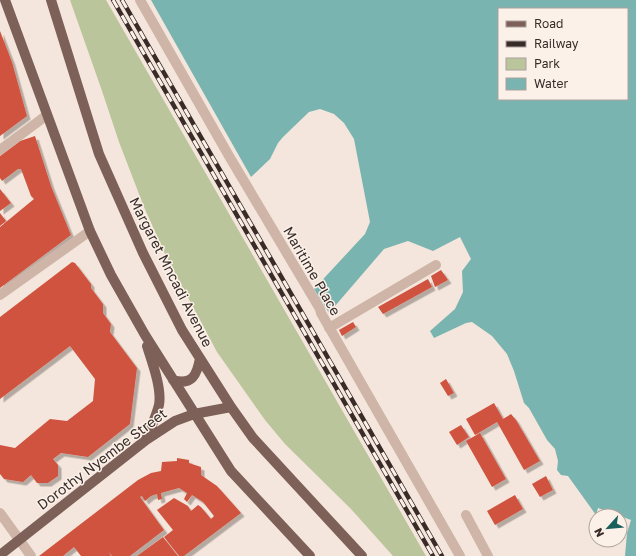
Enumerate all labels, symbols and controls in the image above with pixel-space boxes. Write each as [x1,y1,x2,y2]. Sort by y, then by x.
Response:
legend [498,8,628,100]
text: Road [534,16,563,31]
text: Railway [534,36,579,51]
text: Park [534,56,560,71]
text: Water [534,76,568,91]
street label: Margaret Mncadi Avenue [126,194,217,350]
street label: Maritime Place [280,223,345,318]
street label: Dorothy Nyembe Street [34,404,170,513]
north arrow [588,508,628,548]
text: N [591,526,606,539]

